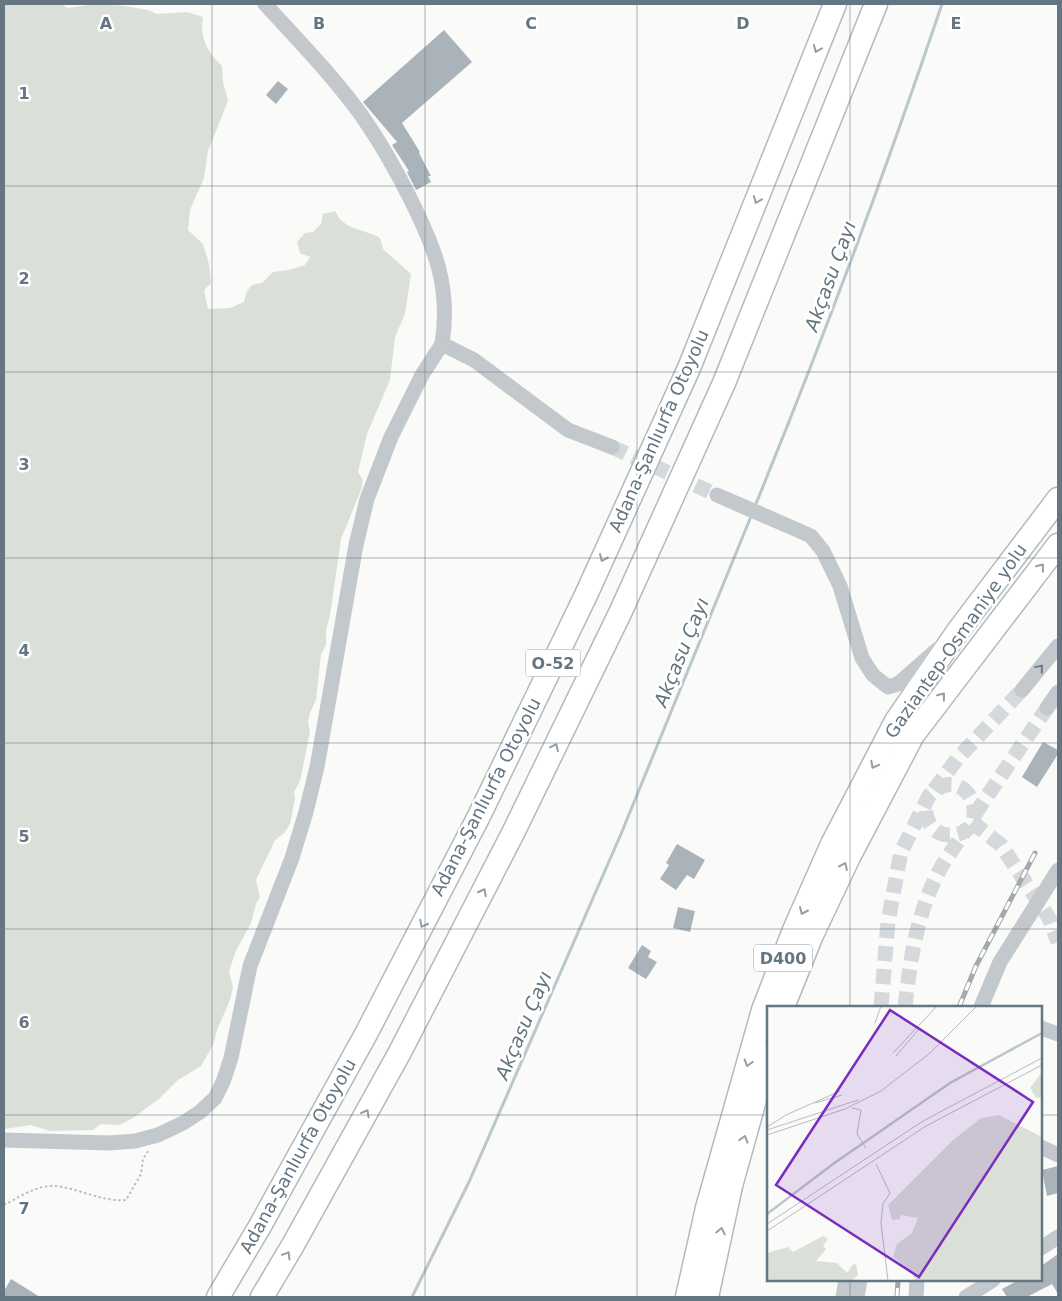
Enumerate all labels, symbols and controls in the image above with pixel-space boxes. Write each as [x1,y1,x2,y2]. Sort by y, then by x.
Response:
text: A [100,14,113,33]
text: B [313,14,325,33]
text: C [525,14,537,33]
text: D [736,14,750,33]
text: E [951,14,961,33]
one-way arrow [813,44,823,53]
text: 1 [18,84,30,103]
one-way arrow [752,195,763,204]
water label: Akçasu Çayı [799,218,860,336]
text: 2 [18,269,30,288]
street label: Adana-Şanlıurfa Otoyolu [604,326,713,535]
text: 3 [18,455,30,474]
street label: Gaziantep-Osmaniye yolu [880,539,1031,742]
one-way arrow [598,553,609,562]
one-way arrow [1035,563,1044,573]
water label: Akçasu Çayı [648,594,713,712]
text: 4 [18,641,30,660]
road number: O-52 [526,650,580,676]
one-way arrow [1034,665,1043,674]
one-way arrow [937,693,945,702]
street label: Adana-Şanlıurfa Otoyolu [426,694,545,899]
one-way arrow [549,743,559,752]
one-way arrow [870,759,880,768]
text: 5 [18,827,30,846]
one-way arrow [838,862,848,871]
one-way arrow [476,888,486,897]
one-way arrow [798,906,809,915]
one-way arrow [419,919,429,928]
road number: D400 [754,944,812,971]
water label: Akçasu Çayı [490,968,556,1084]
inset map [767,1006,1042,1281]
text: 6 [18,1013,30,1032]
street label: Adana-Şanlıurfa Otoyolu [235,1055,360,1257]
one-way arrow [743,1059,753,1067]
one-way arrow [360,1109,370,1118]
one-way arrow [739,1136,749,1144]
text: 7 [18,1199,30,1218]
one-way arrow [715,1227,726,1235]
one-way arrow [281,1252,291,1261]

